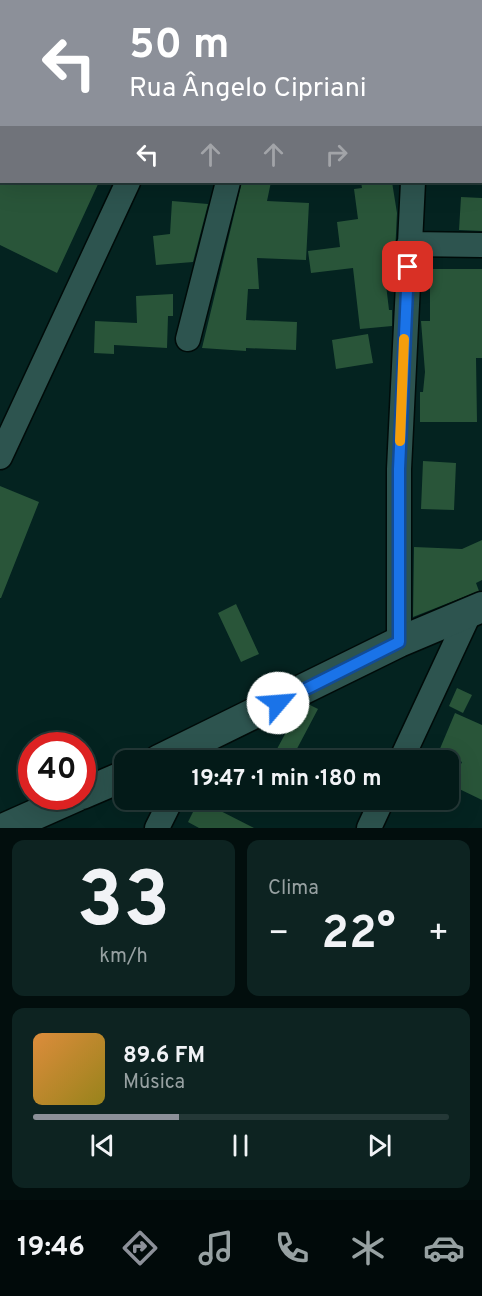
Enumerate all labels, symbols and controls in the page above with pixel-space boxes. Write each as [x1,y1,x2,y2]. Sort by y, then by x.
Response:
text: 50 m [129,20,230,73]
icon: left [30,24,108,102]
text: Rua Ângelo Cipriani [129,72,367,106]
icon: left [131,138,164,171]
icon: ahead [194,138,227,171]
icon: ahead [257,138,290,171]
icon: right [320,138,353,171]
pin [382,241,433,292]
icon: arrive [391,250,424,283]
position arrow [246,671,310,735]
speed limit sign: 40 [18,732,96,810]
text: 19:47 · 1 min · 180 m [191,766,382,793]
text: 33 [77,855,170,954]
text: Clima [268,876,319,902]
text: 22° [322,907,395,964]
text: − [268,914,289,956]
text: + [428,914,449,956]
text: km/h [99,944,148,970]
text: 89.6 FM [123,1043,205,1070]
text: Música [123,1070,185,1096]
icon: previous [86,1129,119,1162]
icon: pause [224,1129,257,1162]
icon: next [363,1129,396,1162]
icon: directions [119,1227,161,1269]
icon: music [195,1227,237,1269]
icon: phone [271,1227,313,1269]
icon: climate [347,1227,389,1269]
icon: car [423,1227,465,1269]
text: 19:46 [17,1231,85,1265]

